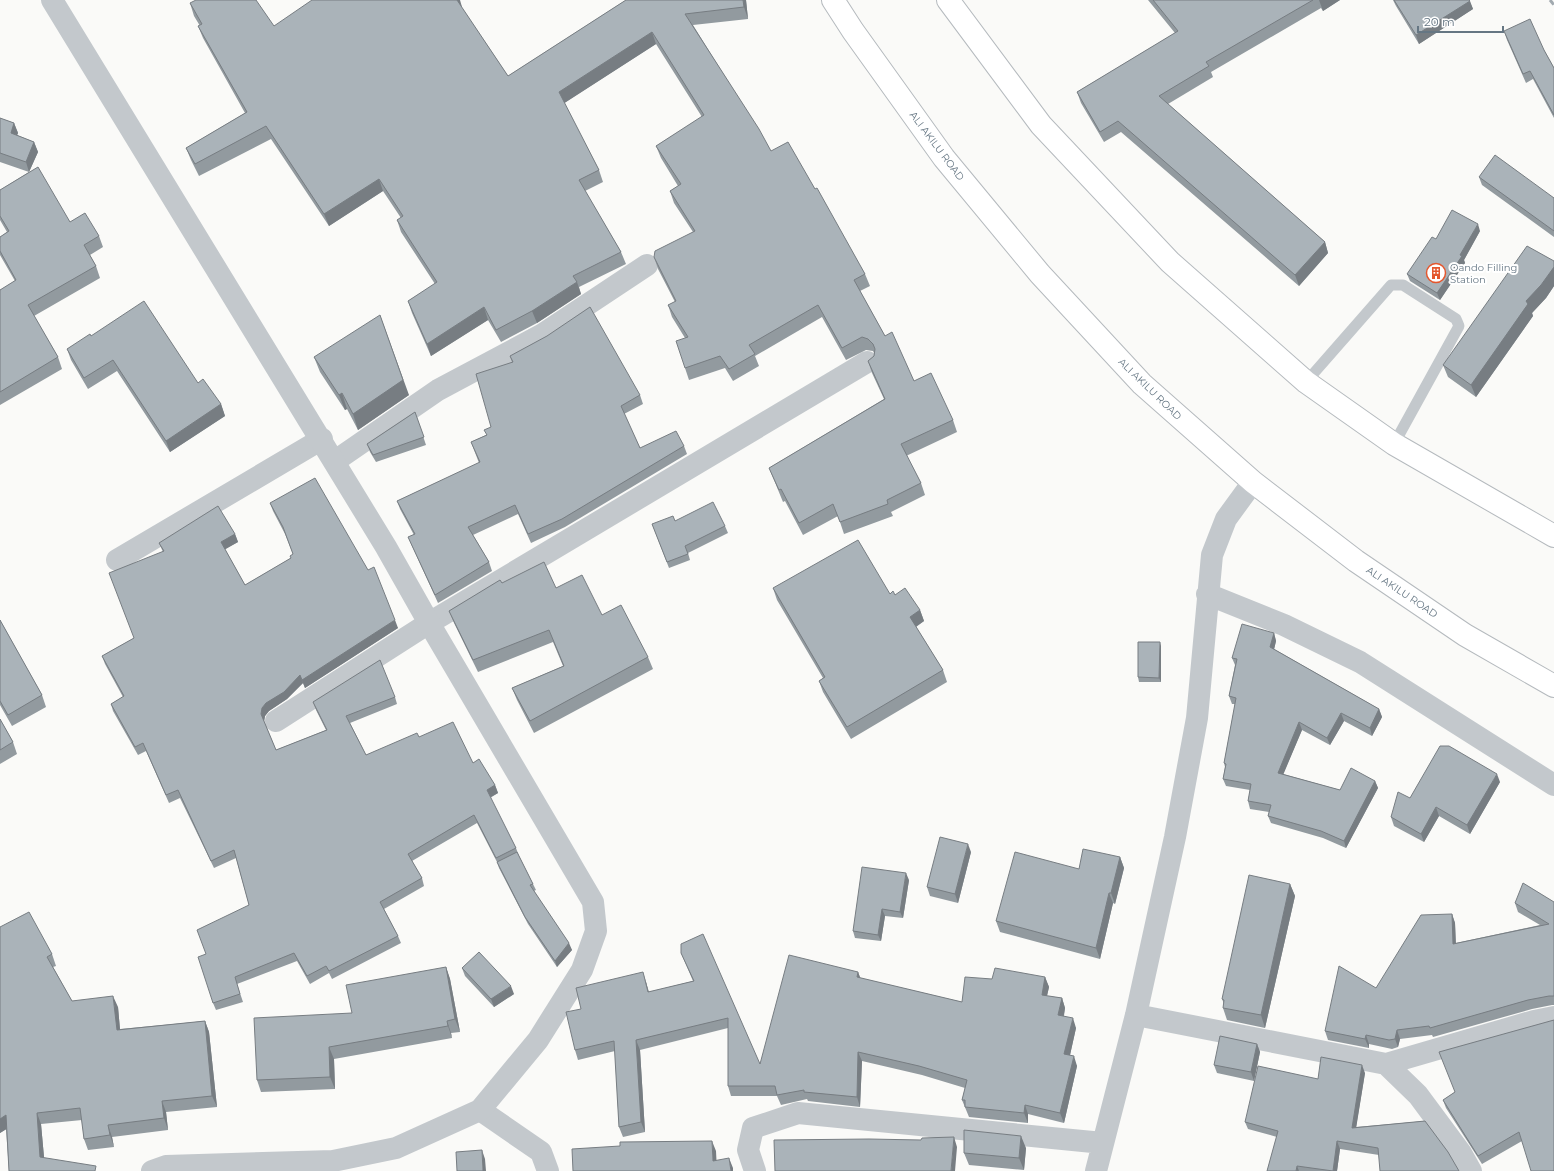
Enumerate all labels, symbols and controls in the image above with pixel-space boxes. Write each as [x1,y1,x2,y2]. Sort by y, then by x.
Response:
scale bar [1418,8,1503,34]
text: 20 m [1424,14,1455,29]
street label: ALI AKILU ROAD [907,109,967,183]
place label: Oando Filling Station [1450,261,1517,286]
building icon: Oando Filling Station [1425,262,1447,284]
street label: ALI AKILU ROAD [1116,355,1184,423]
street label: ALI AKILU ROAD [1364,563,1440,621]

